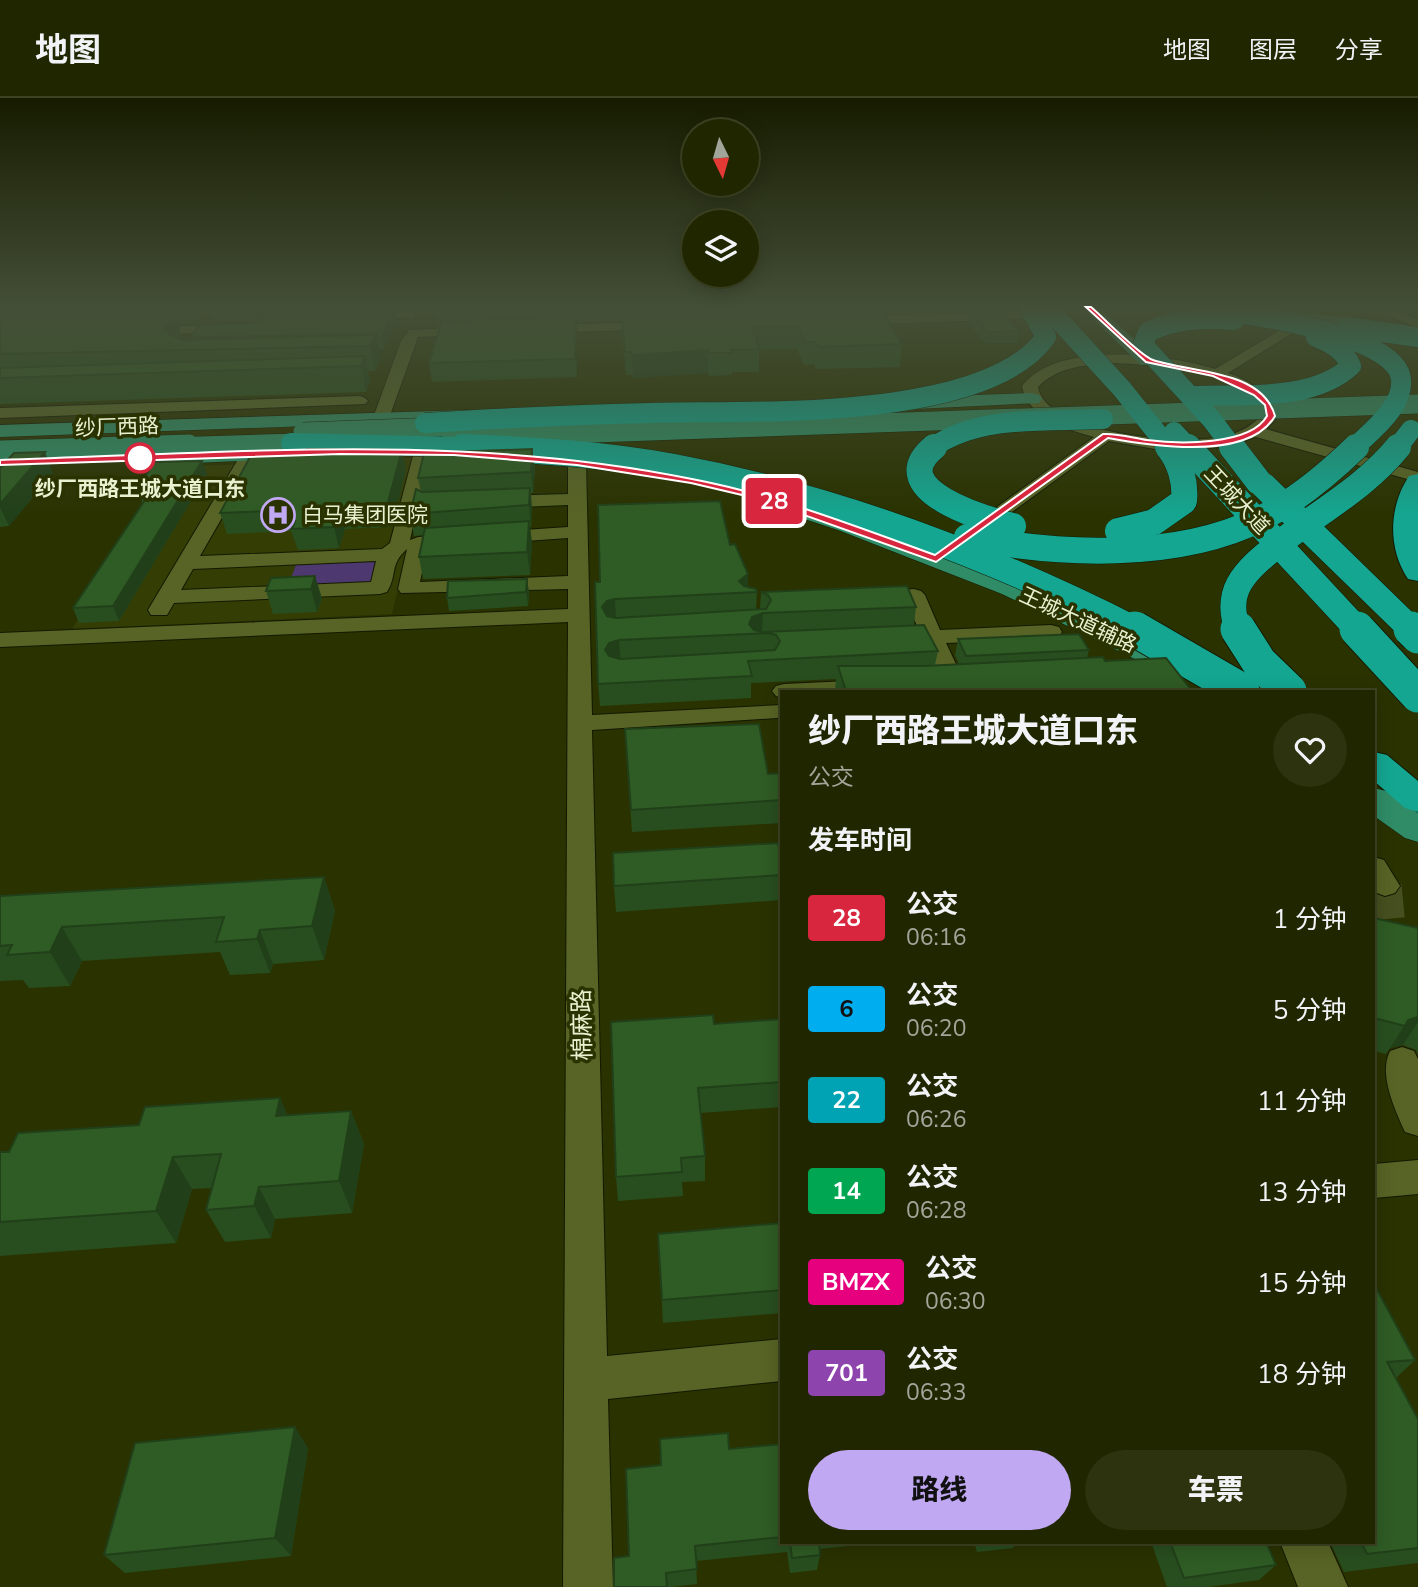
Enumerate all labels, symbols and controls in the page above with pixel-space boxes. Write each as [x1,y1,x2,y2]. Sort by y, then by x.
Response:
text: 地图 [35,28,101,73]
text: 地图 [1163,34,1211,66]
text: 图层 [1249,34,1297,66]
text: 分享 [1335,34,1383,66]
north arrow [682,119,760,196]
map controls [682,119,759,287]
button: layers [682,210,759,287]
street label: 纱厂西路 [75,412,159,442]
marker: 纱厂西路王城大道口东 [125,443,155,473]
street label: 王城大道 [1198,460,1276,540]
place label: 纱厂西路王城大道口东 [35,475,245,503]
line badge: 28 [742,478,806,524]
text: 28 [760,485,788,517]
hospital icon: 白马集团医院 [259,496,297,534]
place label: 白马集团医院 [302,501,428,529]
street label: 王城大道辅路 [1015,581,1141,659]
text: 纱厂西路王城大道口东 [808,709,1138,754]
button: heart [1273,713,1347,787]
text: 公交 [808,762,854,793]
text: 发车时间 [808,823,912,858]
text: 公交 [906,887,958,922]
text: 28 [832,902,861,934]
text: 1 分钟 [1273,902,1347,937]
text: 06:16 [906,922,966,953]
text: 公交 [906,978,958,1013]
street label: 棉麻路 [565,989,599,1061]
text: 6 [839,993,854,1025]
text: 5 分钟 [1273,993,1347,1028]
text: 06:20 [906,1013,966,1044]
text: 公交 [906,1069,958,1104]
text: 22 [832,1084,861,1116]
text: 11 分钟 [1257,1084,1347,1119]
text: 06:26 [906,1104,966,1135]
text: 公交 [906,1160,958,1195]
text: 14 [832,1175,861,1207]
text: 13 分钟 [1257,1175,1347,1210]
text: 06:28 [906,1195,966,1226]
text: 公交 [925,1251,977,1286]
text: BMZX [822,1266,890,1298]
text: 15 分钟 [1257,1266,1347,1301]
text: 06:30 [925,1286,985,1317]
text: 公交 [906,1342,958,1377]
text: 701 [825,1357,868,1389]
text: 18 分钟 [1257,1357,1347,1392]
text: 06:33 [906,1377,966,1408]
button: 路线 [808,1450,1071,1530]
button: 车票 [1085,1450,1347,1530]

